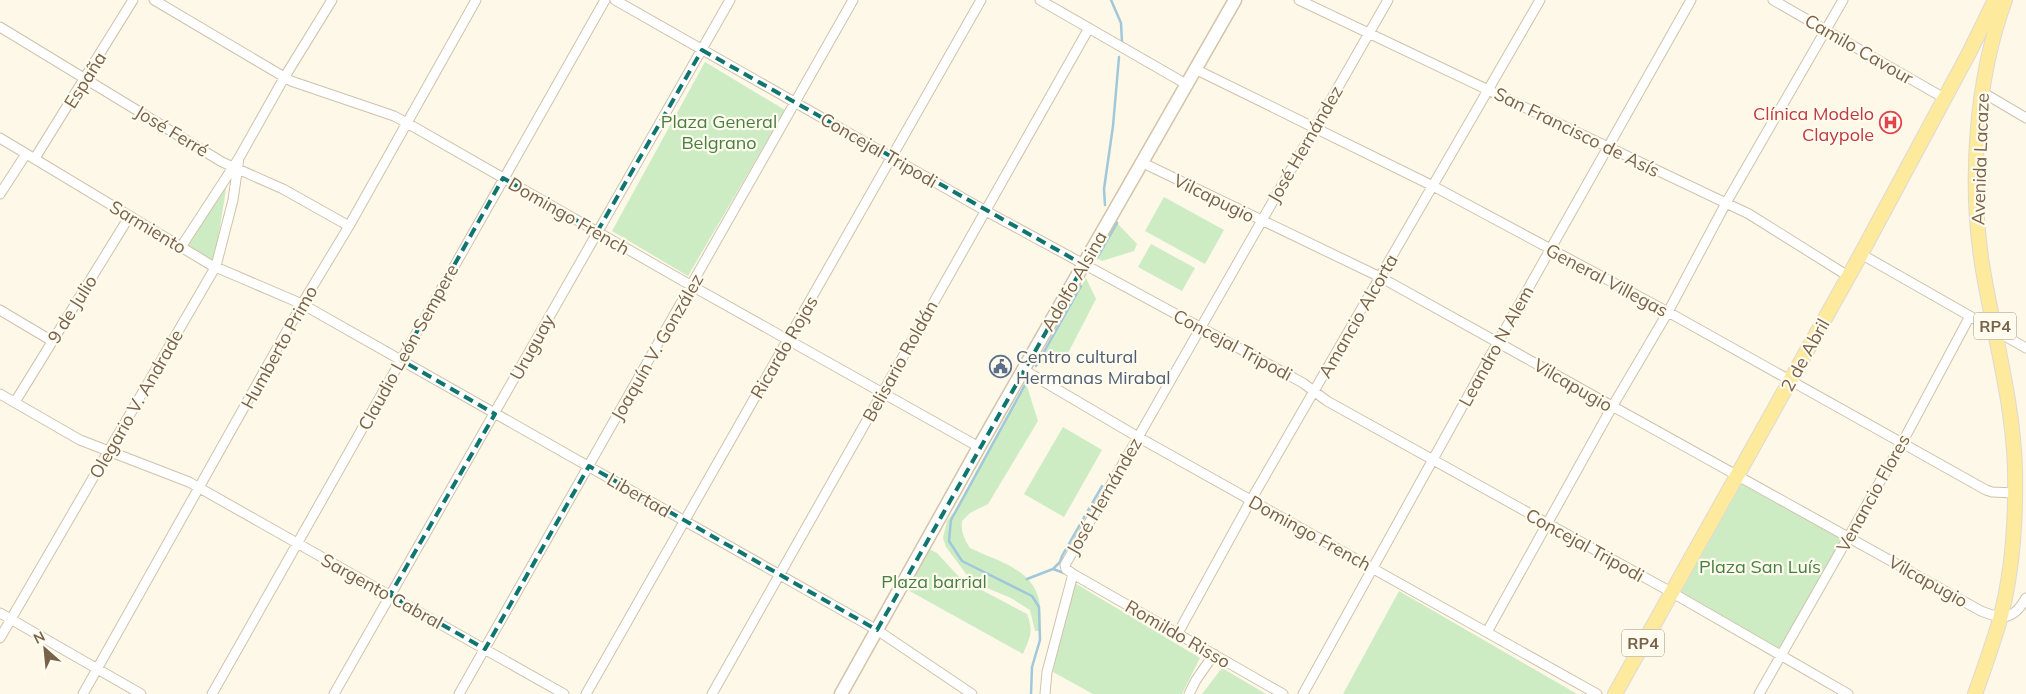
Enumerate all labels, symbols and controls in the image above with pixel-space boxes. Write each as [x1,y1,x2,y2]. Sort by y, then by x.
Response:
street label: Camilo Cavour [1801,9,1918,90]
street label: España [59,47,111,113]
street label: José Hernández [1262,81,1348,207]
street label: San Francisco de Asís [1490,82,1664,182]
street label: Avenida Lacaze [1966,92,1994,226]
street label: José Ferré [131,100,213,162]
place label: Clínica Modelo Claypole [1753,102,1874,146]
street label: Concejal Tripodi [816,107,942,193]
park label: Plaza General Belgrano [661,110,777,154]
hospital icon: Clínica Modelo Claypole [1878,111,1902,135]
street label: Vilcapugio [1170,169,1258,227]
street label: Domingo French [504,172,634,260]
street label: Sarmiento [105,195,191,259]
street label: Adolfo Alsina [1036,227,1112,335]
street label: General Villegas [1542,238,1672,322]
street label: Amancio Alcorta [1313,250,1403,382]
street label: Claudio León Sempere [353,260,463,434]
street label: Joaquín V. González [606,270,708,424]
street label: 9 de Julio [42,271,102,347]
street label: Humberto Primo [236,281,322,413]
street label: Leandro N Alem [1453,282,1539,410]
street label: Ricardo Rojas [745,291,823,403]
street label: Belisario Roldán [857,296,943,426]
street label: Concejal Tripodi [1170,304,1296,386]
street label: Uruguay [505,310,560,384]
road number: RP4 [1974,312,2016,340]
street label: 2 de Abril [1776,314,1834,396]
street label: Olegario V. Andrade [84,325,188,483]
place label: Centro cultural Hermanas Mirabal [1016,345,1171,389]
street label: Vilcapugio [1529,353,1617,417]
public building icon: Centro cultural Hermanas Mirabal [988,354,1012,378]
street label: Venancio Flores [1831,430,1915,556]
street label: José Hernández [1061,433,1147,559]
street label: Libertad [603,468,675,522]
street label: Domingo French [1245,490,1375,576]
street label: Concejal Tripodi [1522,503,1648,587]
street label: Sargento Cabral [317,548,447,634]
street label: Vilcapugio [1884,550,1972,612]
park label: Plaza San Luís [1699,555,1821,578]
park label: Plaza barrial [881,570,987,593]
street label: Romildo Risso [1121,595,1235,673]
north arrow [20,624,70,674]
text: N [30,627,48,648]
road number: RP4 [1622,630,1664,656]

